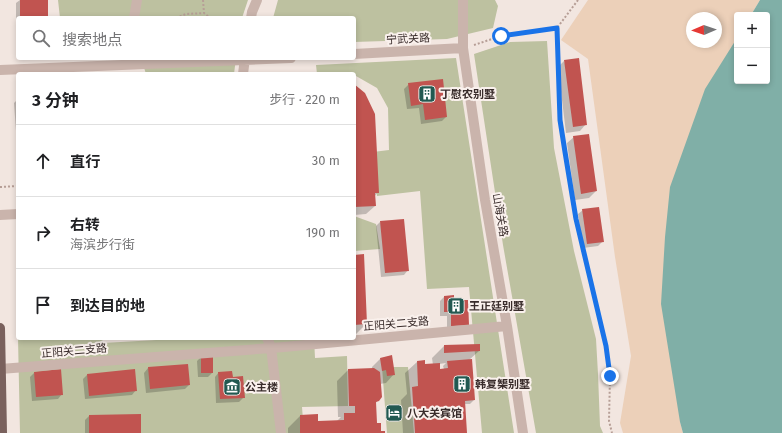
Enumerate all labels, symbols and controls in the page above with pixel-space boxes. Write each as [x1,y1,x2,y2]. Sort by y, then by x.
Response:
north arrow [686,12,722,48]
map controls [734,12,770,84]
button: + [734,12,770,48]
search box [16,16,356,60]
icon: search [30,27,52,49]
route start [492,27,510,45]
text: 搜索地点 [62,31,122,49]
street label: 宁武关路 [386,31,430,47]
button: − [734,48,770,84]
building icon: 丁慰农别墅 [417,84,437,104]
place label: 丁慰农别墅 [440,88,495,101]
text: 3 分钟 [32,90,79,111]
text: 步行 · 220 m [269,92,340,107]
icon: ahead [32,150,54,172]
text: 直行 [70,153,100,171]
text: 30 m [312,153,340,168]
street label: 山海关路 [490,192,510,238]
text: 右转 [70,216,100,234]
icon: right [32,222,54,244]
text: 190 m [306,225,340,240]
text: 海滨步行街 [70,237,135,252]
icon: arrive [32,294,54,316]
building icon: 王正廷别墅 [446,296,466,316]
text: 到达目的地 [70,297,145,315]
place label: 王正廷别墅 [469,300,524,313]
street label: 正阳关二支路 [363,315,429,333]
street label: 正阳关二支路 [41,342,107,360]
route end [601,367,619,385]
building icon: 韩复榘别墅 [452,374,472,394]
museum icon: 公主楼 [222,377,242,397]
place label: 韩复榘别墅 [475,378,530,391]
place label: 公主楼 [245,381,278,394]
hotel icon: 八大关宾馆 [384,403,404,423]
place label: 八大关宾馆 [407,407,462,420]

